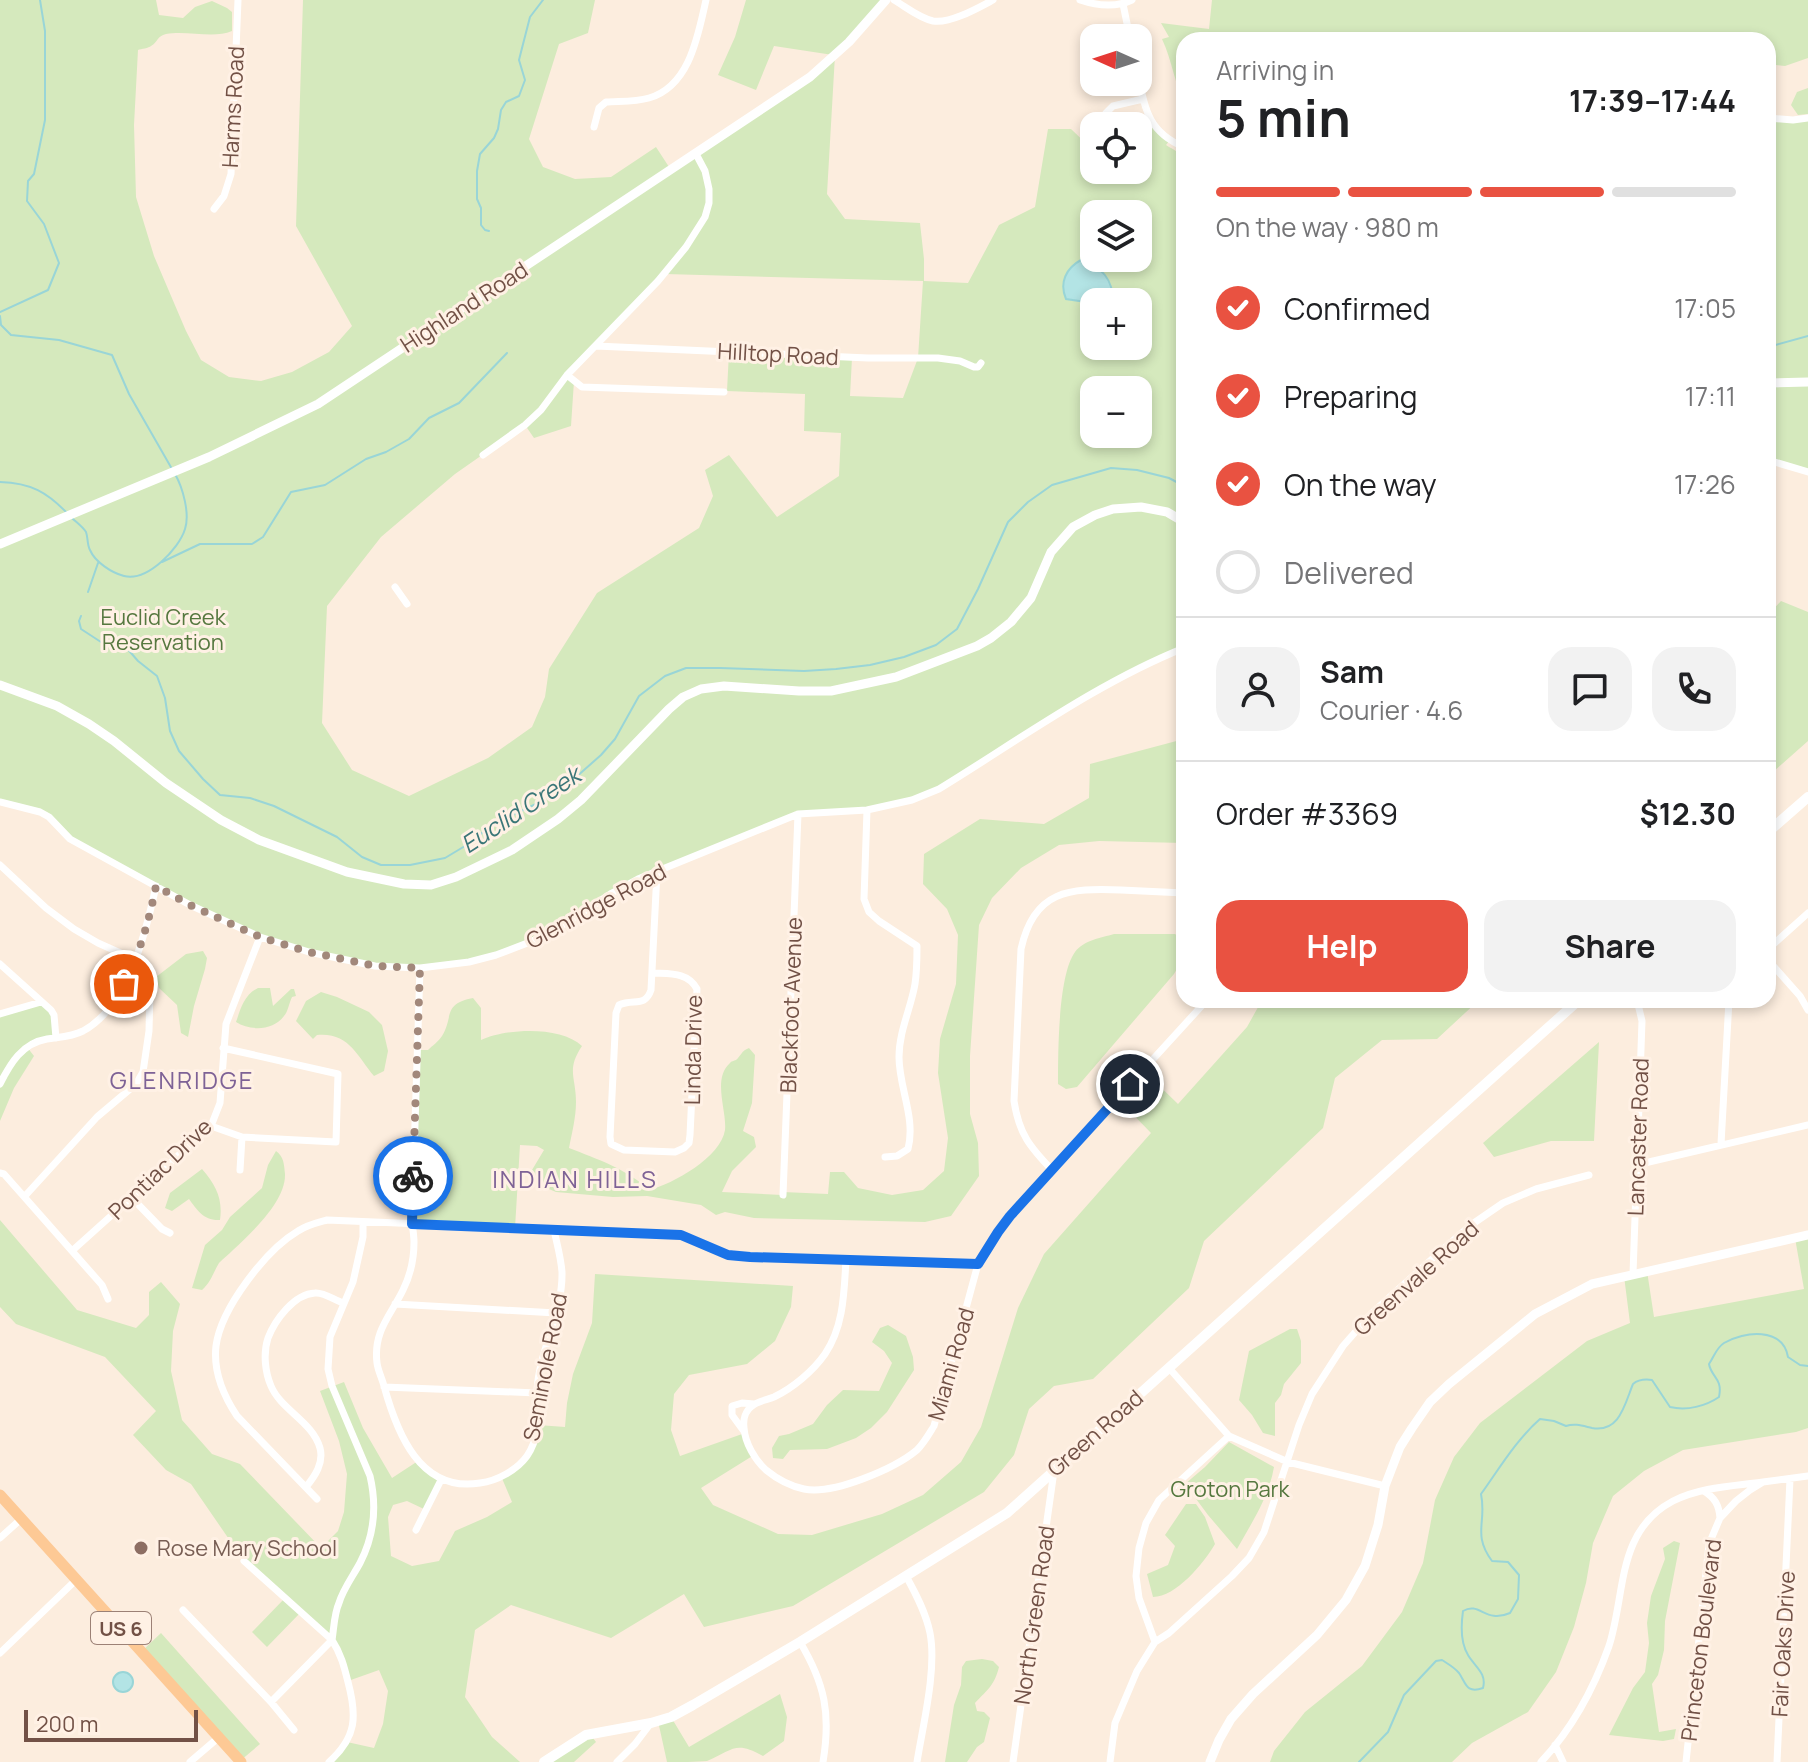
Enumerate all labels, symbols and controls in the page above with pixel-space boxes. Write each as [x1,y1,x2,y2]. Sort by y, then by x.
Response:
north arrow [1080,24,1152,96]
map controls [1080,24,1152,448]
street label: Harms Road [215,45,251,169]
text: Arriving in [1216,52,1334,88]
text: 17:39–17:44 [1569,80,1736,121]
text: 5 min [1216,82,1351,153]
button: locate [1080,112,1152,184]
button: layers [1080,200,1152,272]
text: On the way · 980 m [1216,209,1439,245]
street label: Highland Road [395,255,533,359]
icon: check [1216,286,1260,330]
button: + [1080,288,1152,360]
text: Confirmed [1284,288,1431,329]
text: 17:05 [1674,290,1736,326]
street label: Hilltop Road [717,336,839,372]
icon: check [1216,374,1260,418]
button: − [1080,376,1152,448]
text: Preparing [1284,376,1418,417]
text: 17:11 [1685,378,1736,414]
icon: check [1216,462,1260,506]
text: On the way [1284,464,1437,505]
text: 17:26 [1674,466,1736,502]
text: Delivered [1284,552,1414,593]
park label: Euclid Creek Reservation [100,602,227,657]
button: person [1216,647,1300,731]
button: chat [1548,647,1632,731]
button: phone [1652,647,1736,731]
text: Sam [1320,651,1384,692]
text: Courier · 4.6 [1320,692,1463,728]
water label: Euclid Creek [454,756,589,860]
text: Order #3369 [1216,793,1398,834]
text: $12.30 [1640,793,1736,834]
street label: Glenridge Road [521,856,671,956]
button: Help [1216,900,1468,992]
button: Share [1484,900,1736,992]
street label: Blackfoot Avenue [773,916,809,1093]
pin [90,950,158,1018]
icon: bag [102,962,146,1006]
street label: Linda Drive [677,994,709,1105]
pin [1096,1050,1164,1118]
street label: Lancaster Road [1620,1058,1656,1216]
icon: home [1108,1062,1152,1106]
district label: GLENRIDGE [110,1063,254,1096]
street label: Pontiac Drive [102,1112,219,1226]
courier [373,1136,453,1216]
icon: bike [391,1154,435,1198]
district label: INDIAN HILLS [492,1162,658,1195]
street label: Greenvale Road [1347,1214,1485,1342]
street label: Seminole Road [516,1290,574,1444]
street label: Miami Road [921,1304,981,1424]
street label: Green Road [1041,1383,1149,1483]
park label: Groton Park [1171,1474,1291,1504]
street label: North Green Road [1007,1524,1061,1706]
place label: Rose Mary School [157,1533,337,1563]
street label: Princeton Boulevard [1674,1537,1728,1743]
marker: Rose Mary School [132,1539,150,1557]
street label: Fair Oaks Drive [1764,1570,1802,1718]
road number: US 6 [91,1612,151,1644]
scale bar [24,1706,198,1742]
text: 200 m [36,1709,98,1739]

